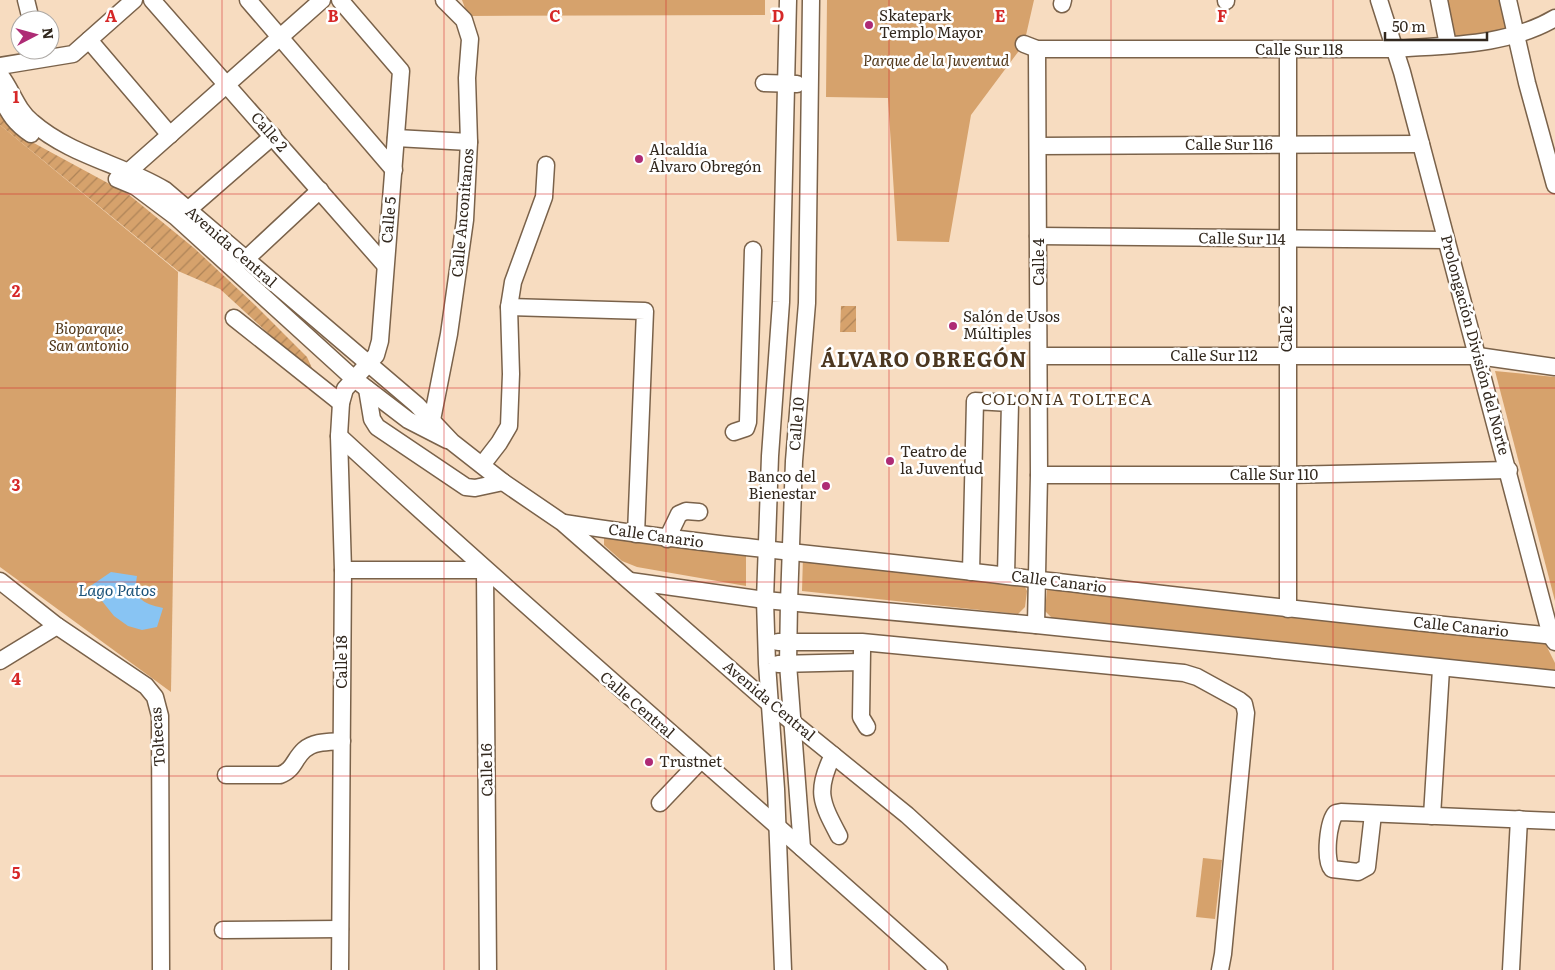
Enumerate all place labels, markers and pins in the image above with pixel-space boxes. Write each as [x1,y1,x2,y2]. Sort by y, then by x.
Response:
place label: Skatepark Templo Mayor [879,3,983,43]
marker: Skatepark Templo Mayor [863,19,875,31]
place label: Alcaldía Álvaro Obregón [649,137,762,177]
marker: Alcaldía Álvaro Obregón [633,153,645,165]
place label: Salón de Usos Múltiples [963,304,1060,344]
marker: Salón de Usos Múltiples [947,320,959,332]
place label: Teatro de la Juventud [900,439,983,479]
marker: Teatro de la Juventud [884,455,896,467]
place label: Banco del Bienestar [748,464,816,504]
marker: Banco del Bienestar [820,480,832,492]
place label: Trustnet [659,749,722,772]
marker: Trustnet [643,756,655,768]

